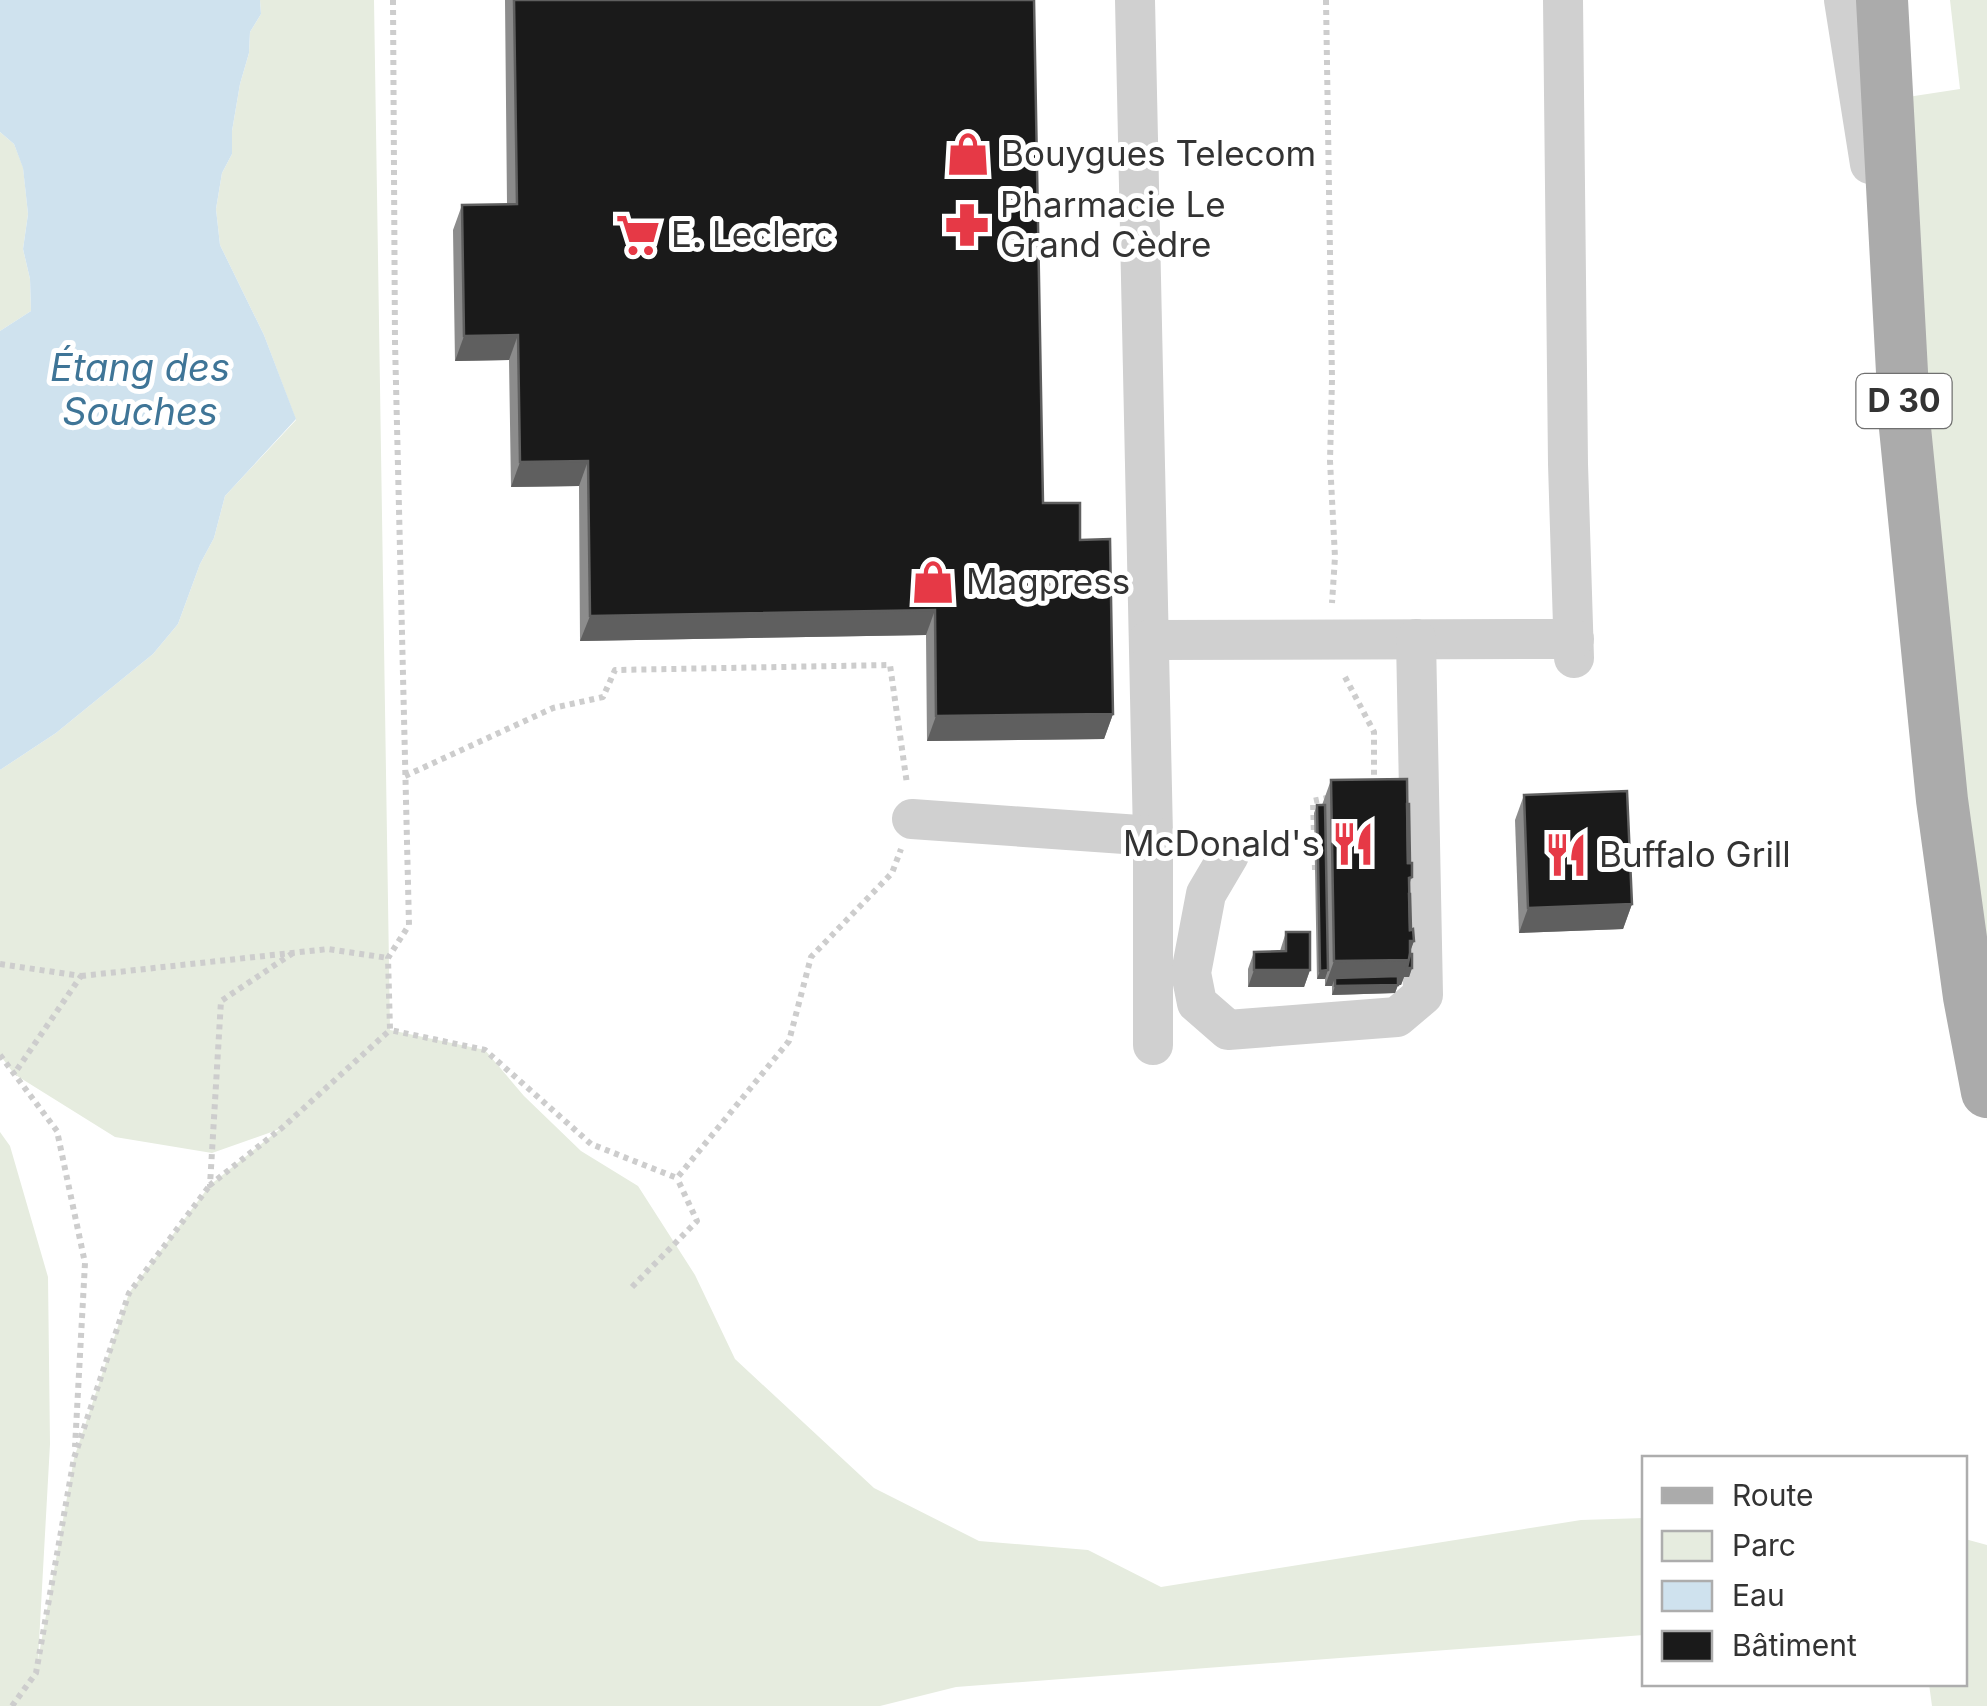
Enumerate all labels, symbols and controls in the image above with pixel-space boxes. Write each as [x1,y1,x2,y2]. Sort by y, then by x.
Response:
shop icon: Bouygues Telecom [944,130,992,178]
place label: Bouygues Telecom [1001,132,1316,174]
place label: Pharmacie Le Grand Cèdre [1000,183,1226,265]
pharmacy icon: Pharmacie Le Grand Cèdre [943,201,991,249]
supermarket icon: E. Leclerc [614,211,662,259]
place label: E. Leclerc [671,213,834,255]
water label: Étang des Souches [50,344,230,434]
road number: D 30 [1856,374,1952,428]
shop icon: Magpress [909,558,957,606]
place label: Magpress [966,560,1130,602]
restaurant icon: McDonald's [1329,820,1377,868]
place label: McDonald's [1123,822,1320,864]
restaurant icon: Buffalo Grill [1542,831,1590,879]
place label: Buffalo Grill [1599,833,1791,875]
legend [1642,1456,1967,1686]
text: Route [1732,1477,1814,1513]
text: Parc [1732,1527,1796,1563]
text: Eau [1732,1577,1785,1613]
text: Bâtiment [1732,1627,1857,1663]

